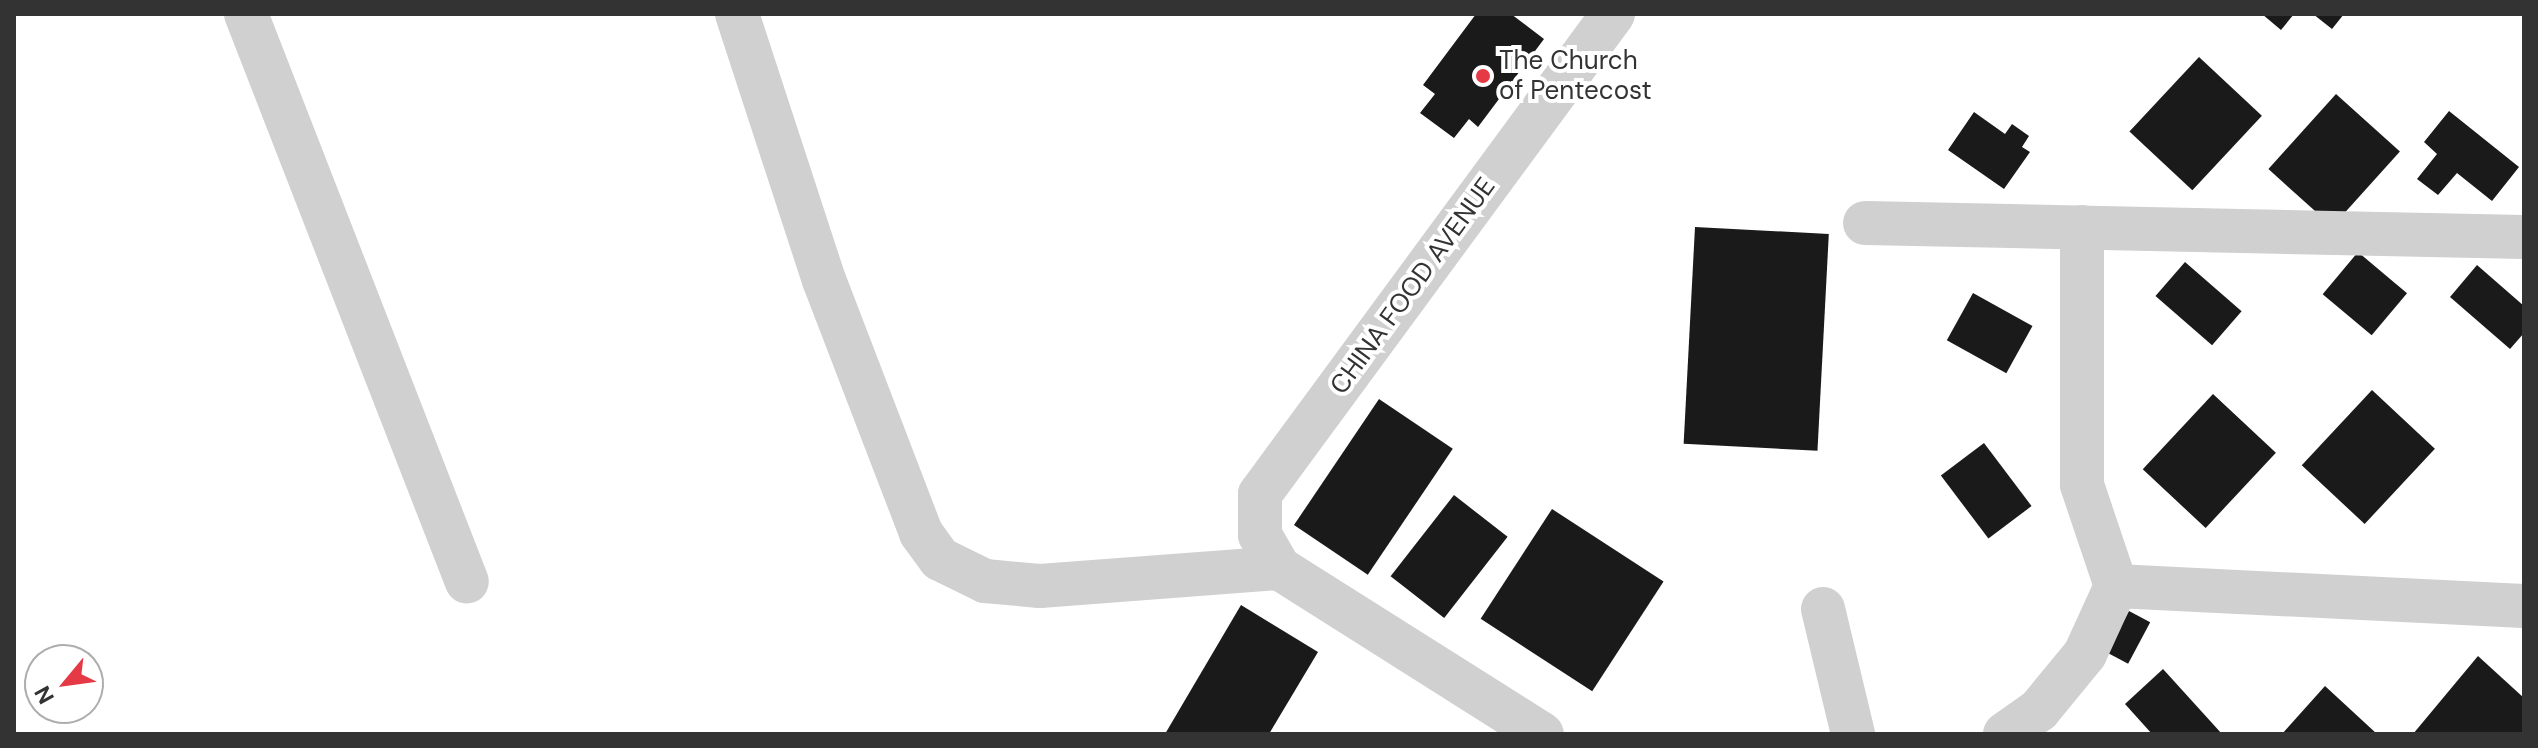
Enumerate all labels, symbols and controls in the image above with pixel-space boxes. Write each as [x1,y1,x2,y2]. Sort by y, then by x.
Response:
place label: The Church of Pentecost [1499,45,1652,106]
marker: The Church of Pentecost [1474,67,1492,85]
street label: CHINA FOOD AVENUE [1324,172,1502,400]
north arrow [24,644,104,724]
text: N [28,681,61,709]

